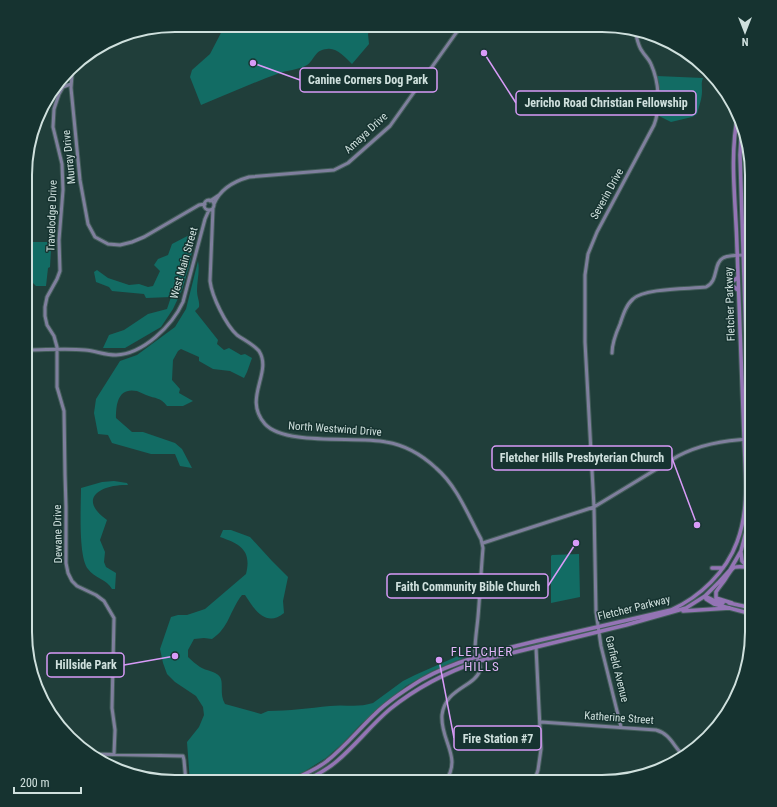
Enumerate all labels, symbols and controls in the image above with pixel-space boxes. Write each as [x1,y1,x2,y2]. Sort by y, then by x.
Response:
north arrow [725,12,765,52]
text: N [741,35,748,48]
callout: Canine Corners Dog Park [300,68,437,92]
text: Canine Corners Dog Park [308,73,428,87]
callout: Jericho Road Christian Fellowship [516,91,696,115]
text: Jericho Road Christian Fellowship [524,96,688,110]
street label: Amaya Drive [342,110,390,156]
street label: Murray Drive [60,129,78,185]
street label: Severin Drive [588,166,626,222]
street label: Travelodge Drive [44,180,60,252]
street label: West Main Street [168,226,200,300]
street label: Fletcher Parkway [722,266,738,341]
street label: North Westwind Drive [288,419,382,439]
callout: Fletcher Hills Presbyterian Church [492,446,672,470]
text: Fletcher Hills Presbyterian Church [500,451,664,465]
street label: Dewane Drive [51,504,65,564]
callout: Faith Community Bible Church [387,574,548,598]
text: Faith Community Bible Church [396,580,541,594]
street label: Fletcher Parkway [596,593,672,623]
street label: Garfield Avenue [602,635,632,703]
district label: FLETCHER HILLS [451,644,513,674]
callout: Hillside Park [47,653,124,677]
text: Hillside Park [55,658,117,672]
street label: Katherine Street [584,709,654,727]
callout: Fire Station #7 [454,726,541,750]
text: Fire Station #7 [463,732,533,746]
scale bar [14,769,81,795]
text: 200 m [20,776,50,790]

